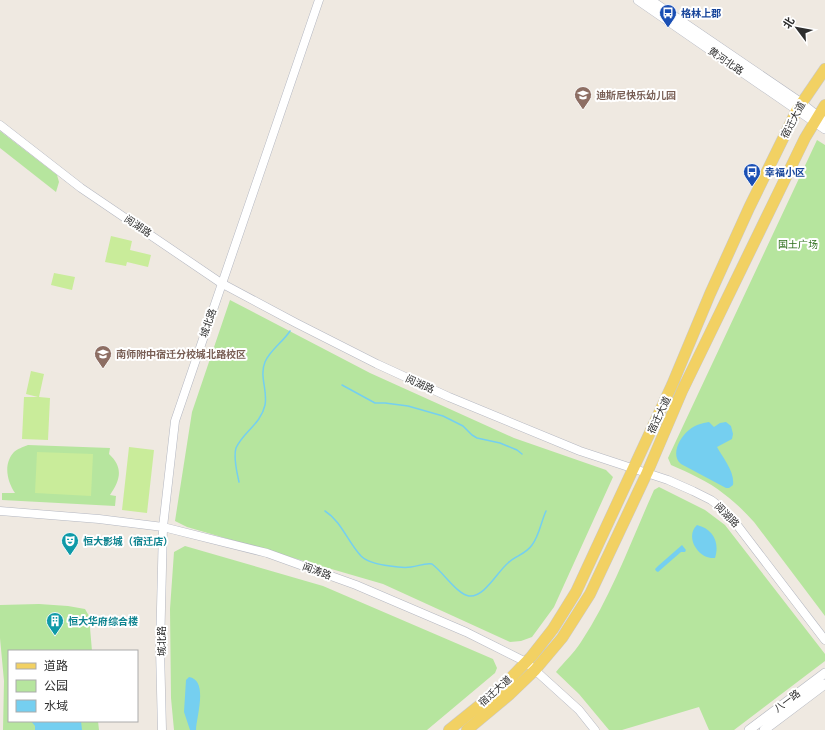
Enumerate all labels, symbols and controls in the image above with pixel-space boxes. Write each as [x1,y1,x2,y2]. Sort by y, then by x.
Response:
bus stop icon: 格林上郡 [658,3,678,28]
place label: 格林上郡 [681,7,721,20]
north arrow [777,8,817,48]
text: 北 [780,14,797,31]
street label: 黄河北路 [706,44,746,78]
school or university icon: 迪斯尼快乐幼儿园 [573,85,593,110]
place label: 迪斯尼快乐幼儿园 [596,89,676,102]
street label: 宿迁大道 [778,99,808,141]
bus stop icon: 幸福小区 [742,162,762,187]
place label: 幸福小区 [765,166,805,179]
street label: 阅湖路 [122,212,154,240]
park label: 国土广场 [778,238,818,251]
street label: 城北路 [197,307,219,339]
school or university icon: 南师附中宿迁分校城北路校区 [93,344,113,369]
place label: 南师附中宿迁分校城北路校区 [116,348,246,361]
street label: 阅湖路 [404,372,436,396]
street label: 宿迁大道 [645,394,673,436]
street label: 阅湖路 [712,500,742,530]
theatre icon: 恒大影城（宿迁店） [60,531,80,556]
place label: 恒大影城（宿迁店） [83,535,173,548]
street label: 闻涛路 [301,560,333,582]
building icon: 恒大华府综合楼 [45,611,65,636]
place label: 恒大华府综合楼 [68,615,138,628]
street label: 城北路 [155,626,168,656]
legend [8,650,138,722]
text: 道路 [44,658,68,673]
street label: 宿迁大道 [476,673,514,709]
text: 公园 [44,678,68,693]
street label: 八一路 [771,687,803,715]
text: 水域 [44,698,68,713]

